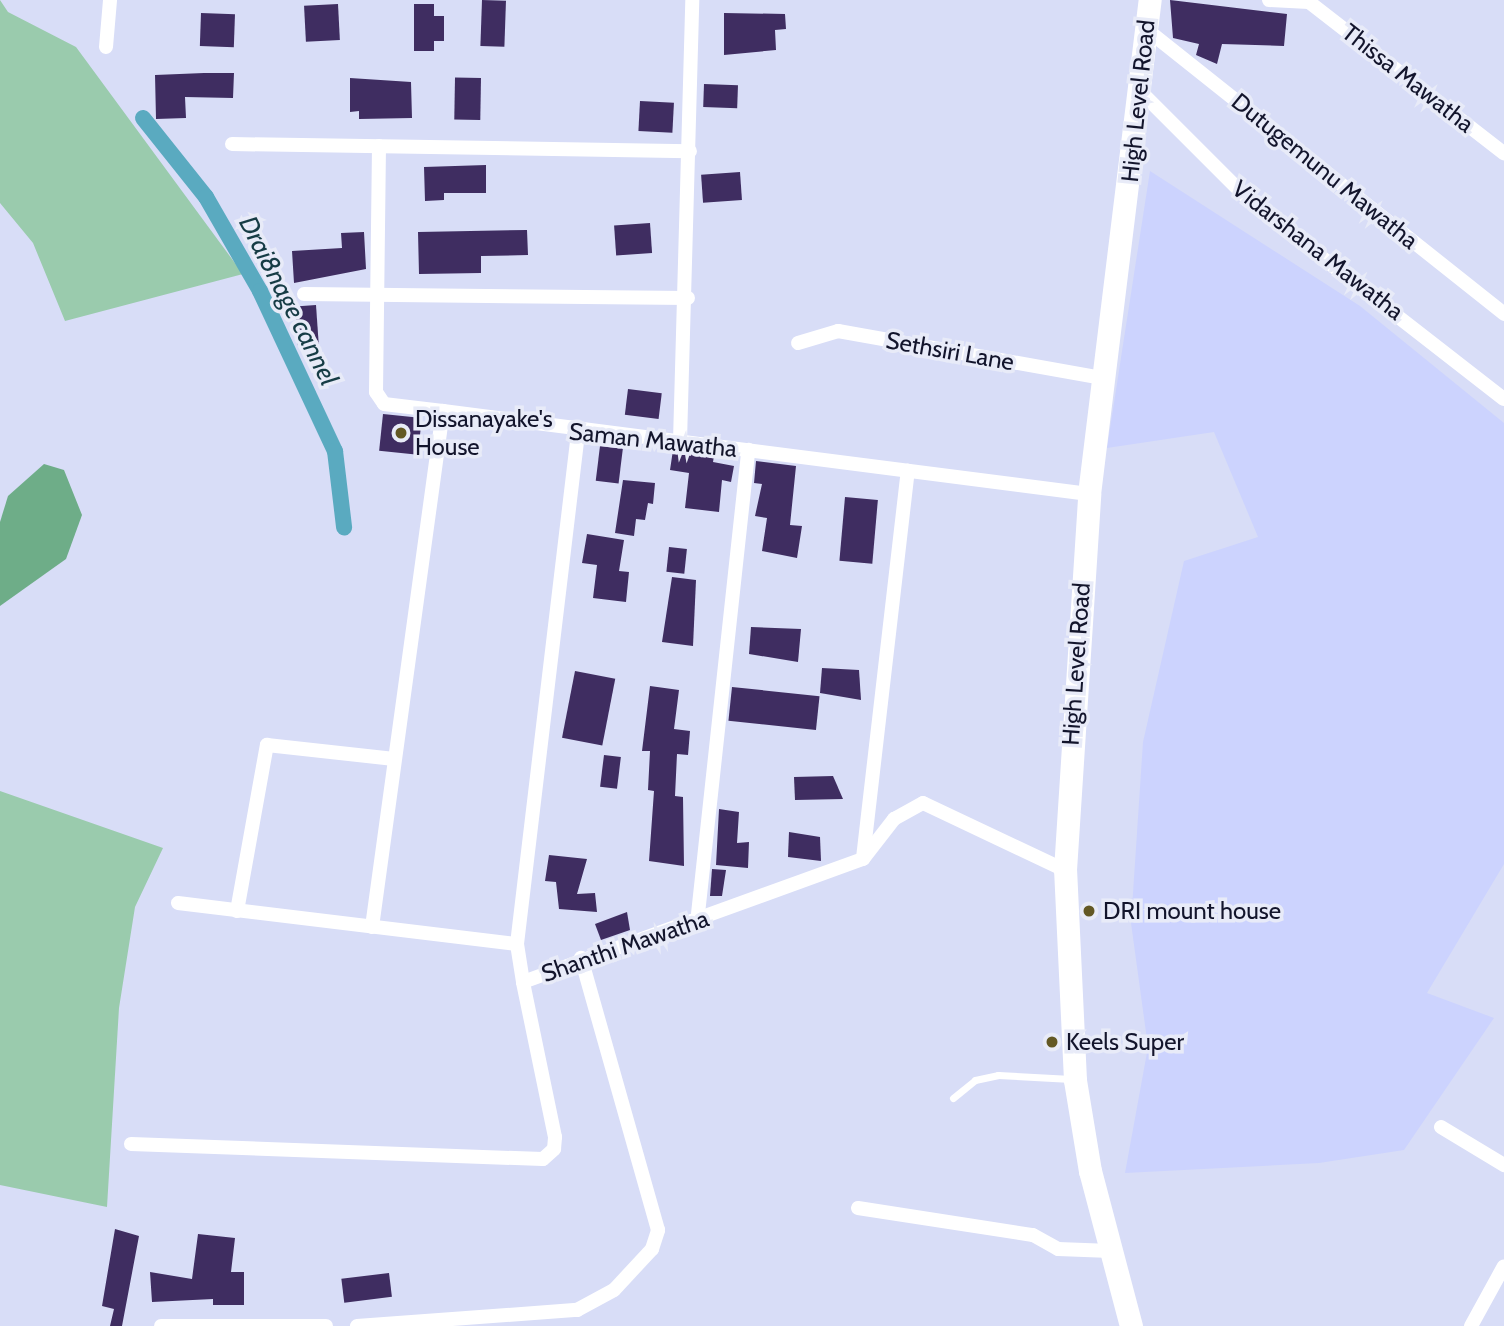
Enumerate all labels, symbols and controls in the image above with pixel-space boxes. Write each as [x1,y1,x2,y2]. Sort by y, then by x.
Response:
street label: High Level Road [1115,18,1161,184]
street label: Thissa Mawatha [1336,18,1480,138]
street label: Dutugemunu Mawatha [1226,87,1424,255]
street label: Vidarshana Mawatha [1226,174,1410,326]
water label: Drai8nage cannel [232,211,344,391]
street label: Sethsiri Lane [884,326,1016,376]
place label: Dissanayake's House [415,405,553,461]
street label: Saman Mawatha [568,417,738,463]
marker: Dissanayake's House [393,425,409,441]
street label: High Level Road [1056,582,1096,746]
place label: DRI mount house [1103,897,1281,925]
marker: DRI mount house [1081,903,1097,919]
street label: Shanthi Mawatha [538,904,712,988]
place label: Keels Super [1066,1028,1184,1056]
marker: Keels Super [1044,1034,1060,1050]

